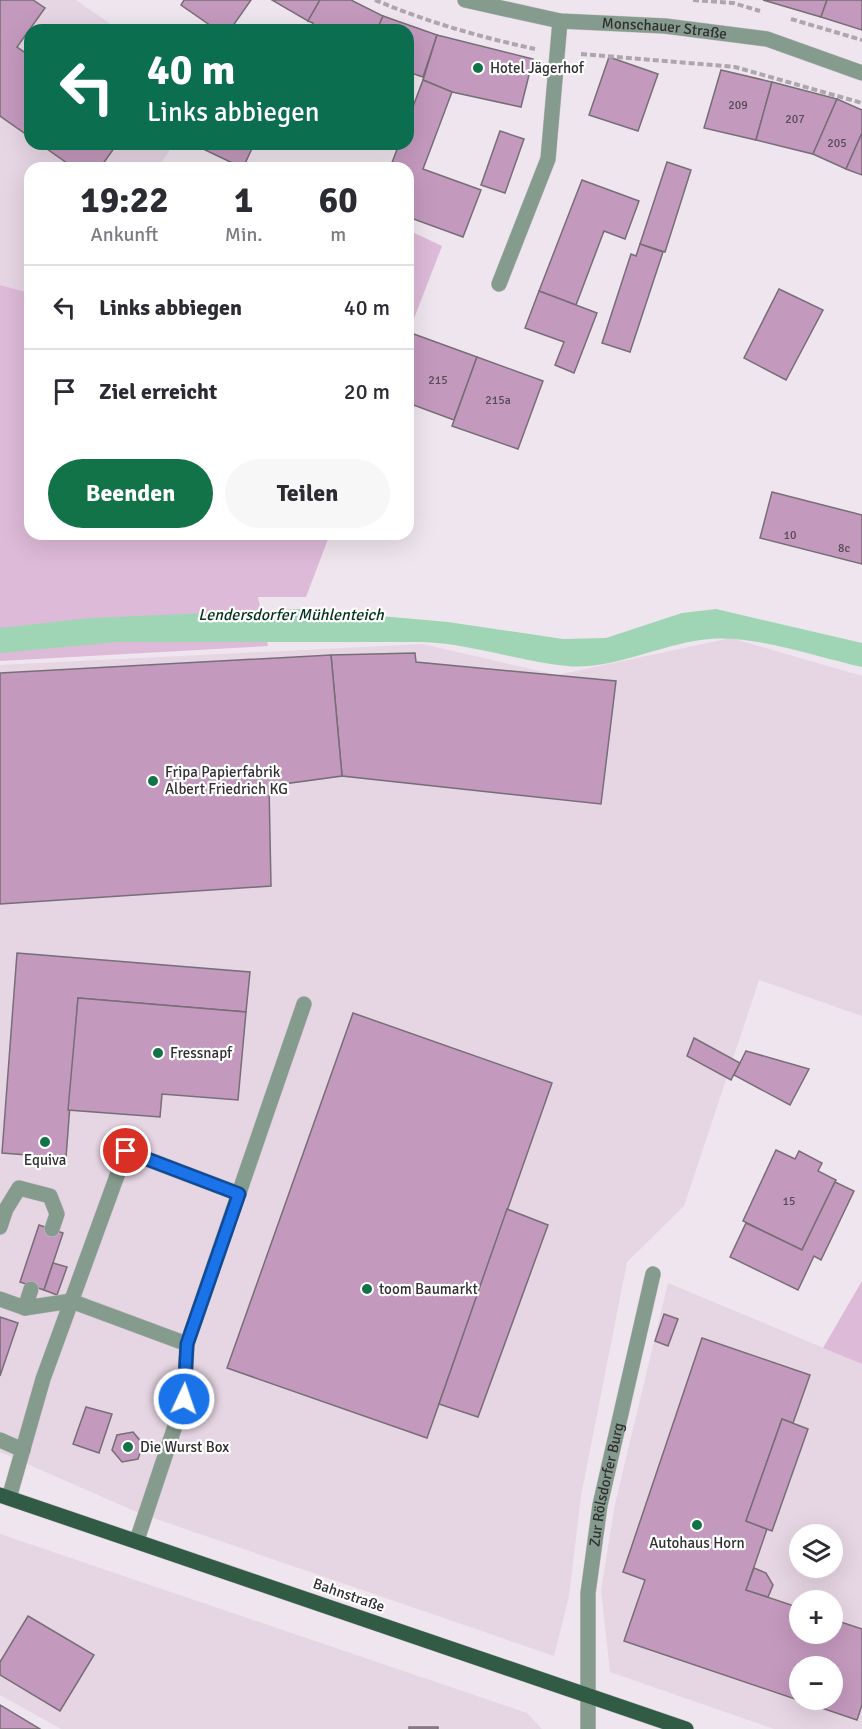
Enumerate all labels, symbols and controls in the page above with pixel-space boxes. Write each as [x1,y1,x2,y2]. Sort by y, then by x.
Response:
street label: Monschauer Straße [601,14,728,43]
text: 40 m [147,45,236,96]
icon: left [48,48,126,126]
place label: Hotel Jägerhof [490,59,585,77]
marker: Hotel Jägerhof [471,61,485,75]
text: Links abbiegen [147,96,319,129]
house number: 209 [728,98,748,113]
house number: 207 [785,112,805,127]
house number: 205 [827,136,847,151]
text: 19:22 [80,178,169,223]
text: 1 [234,178,253,223]
text: 60 [319,178,358,223]
text: Ankunft [91,222,158,247]
text: Min. [225,222,263,247]
text: m [330,222,346,247]
icon: left [48,291,81,324]
text: Links abbiegen [99,294,242,321]
text: 40 m [344,294,390,321]
house number: 215 [428,373,448,388]
icon: arrive [48,375,81,408]
text: Ziel erreicht [99,378,217,405]
text: 20 m [344,378,390,405]
house number: 215a [485,393,511,408]
button: Beenden [48,459,213,528]
button: Teilen [225,459,390,528]
house number: 10 [784,528,796,543]
house number: 8c [838,541,850,556]
water label: Lendersdorfer Mühlenteich [198,605,385,625]
place label: Fripa Papierfabrik Albert Friedrich KG [165,763,288,798]
marker: Fripa Papierfabrik Albert Friedrich KG [146,774,160,788]
place label: Fressnapf [170,1044,233,1062]
marker: Fressnapf [151,1046,165,1060]
pin [100,1125,151,1176]
icon: arrive [109,1134,142,1167]
marker: Equiva [38,1135,52,1149]
place label: Equiva [24,1151,66,1169]
house number: 15 [783,1194,795,1209]
place label: toom Baumarkt [379,1280,478,1298]
marker: toom Baumarkt [360,1282,374,1296]
position arrow [152,1367,216,1431]
street label: Zur Rölsdorfer Burg [585,1421,628,1548]
place label: Die Wurst Box [140,1438,229,1456]
marker: Die Wurst Box [121,1440,135,1454]
marker: Autohaus Horn [690,1518,704,1532]
map controls [789,1524,843,1710]
button: layers [789,1524,843,1578]
place label: Autohaus Horn [649,1534,745,1552]
street label: Bahnstraße [311,1574,387,1616]
button: + [789,1590,843,1644]
button: − [789,1656,843,1710]

